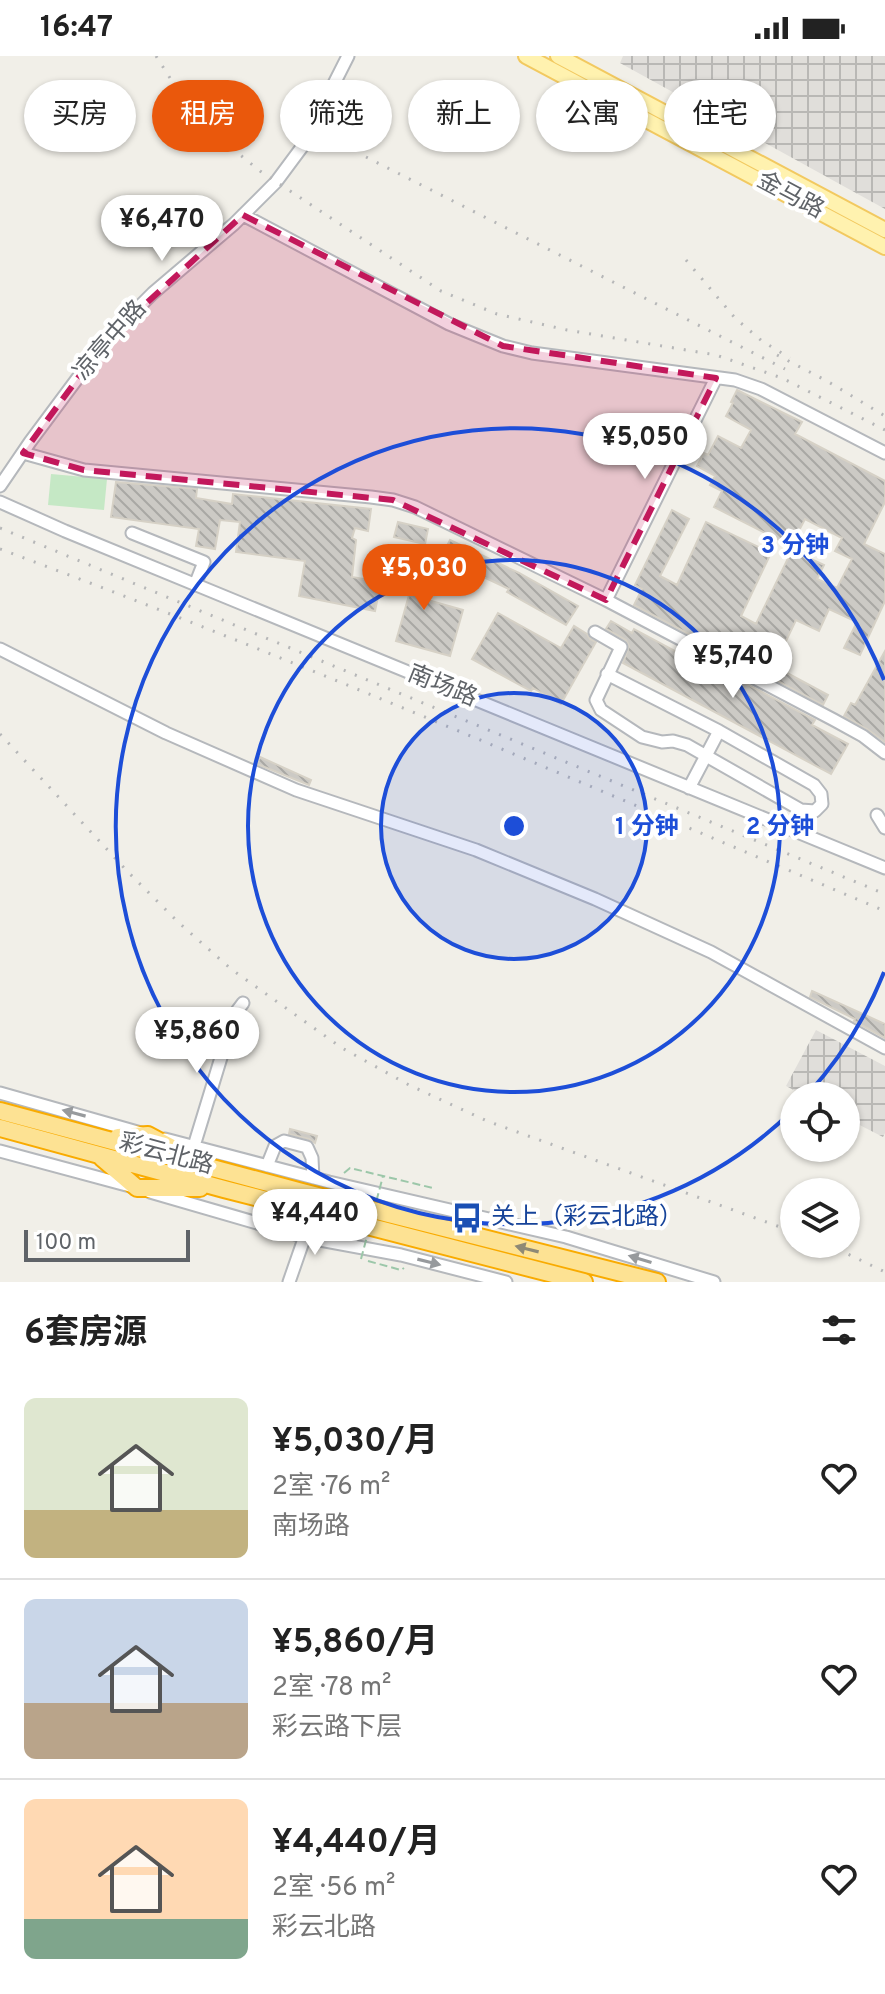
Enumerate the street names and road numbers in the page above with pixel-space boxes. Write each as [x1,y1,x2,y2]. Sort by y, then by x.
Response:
street label: 金马路 [751,166,829,226]
street label: 凉亭中路 [68,295,154,387]
street label: 南场路 [403,660,481,714]
street label: 彩云北路 [116,1128,216,1182]

